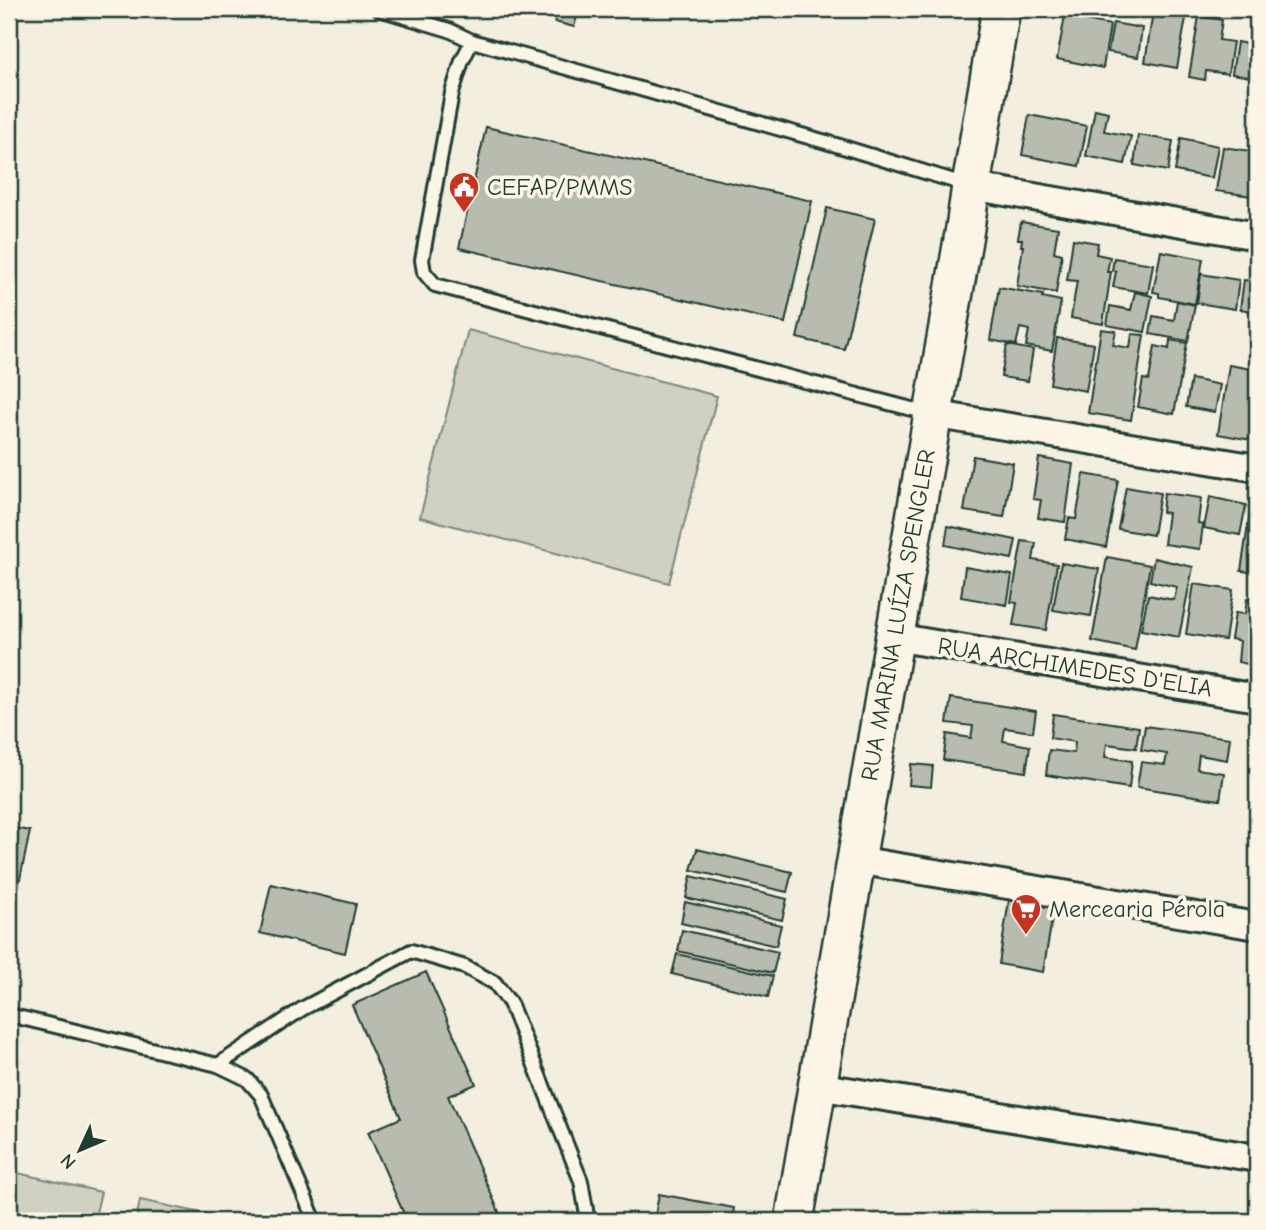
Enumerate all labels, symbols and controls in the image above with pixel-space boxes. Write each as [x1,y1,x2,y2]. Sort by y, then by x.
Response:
public building icon: CEFAP/PMMS [447,170,481,214]
place label: CEFAP/PMMS [487,173,633,201]
street label: RUA MARINA LUÍZA SPENGLER [855,447,941,783]
street label: RUA ARCHIMEDES D'ELIA [936,631,1214,703]
supermarket icon: Mercearia Pérola [1009,892,1043,936]
place label: Mercearia Pérola [1049,895,1225,923]
north arrow [46,1114,116,1184]
text: N [56,1149,81,1173]

